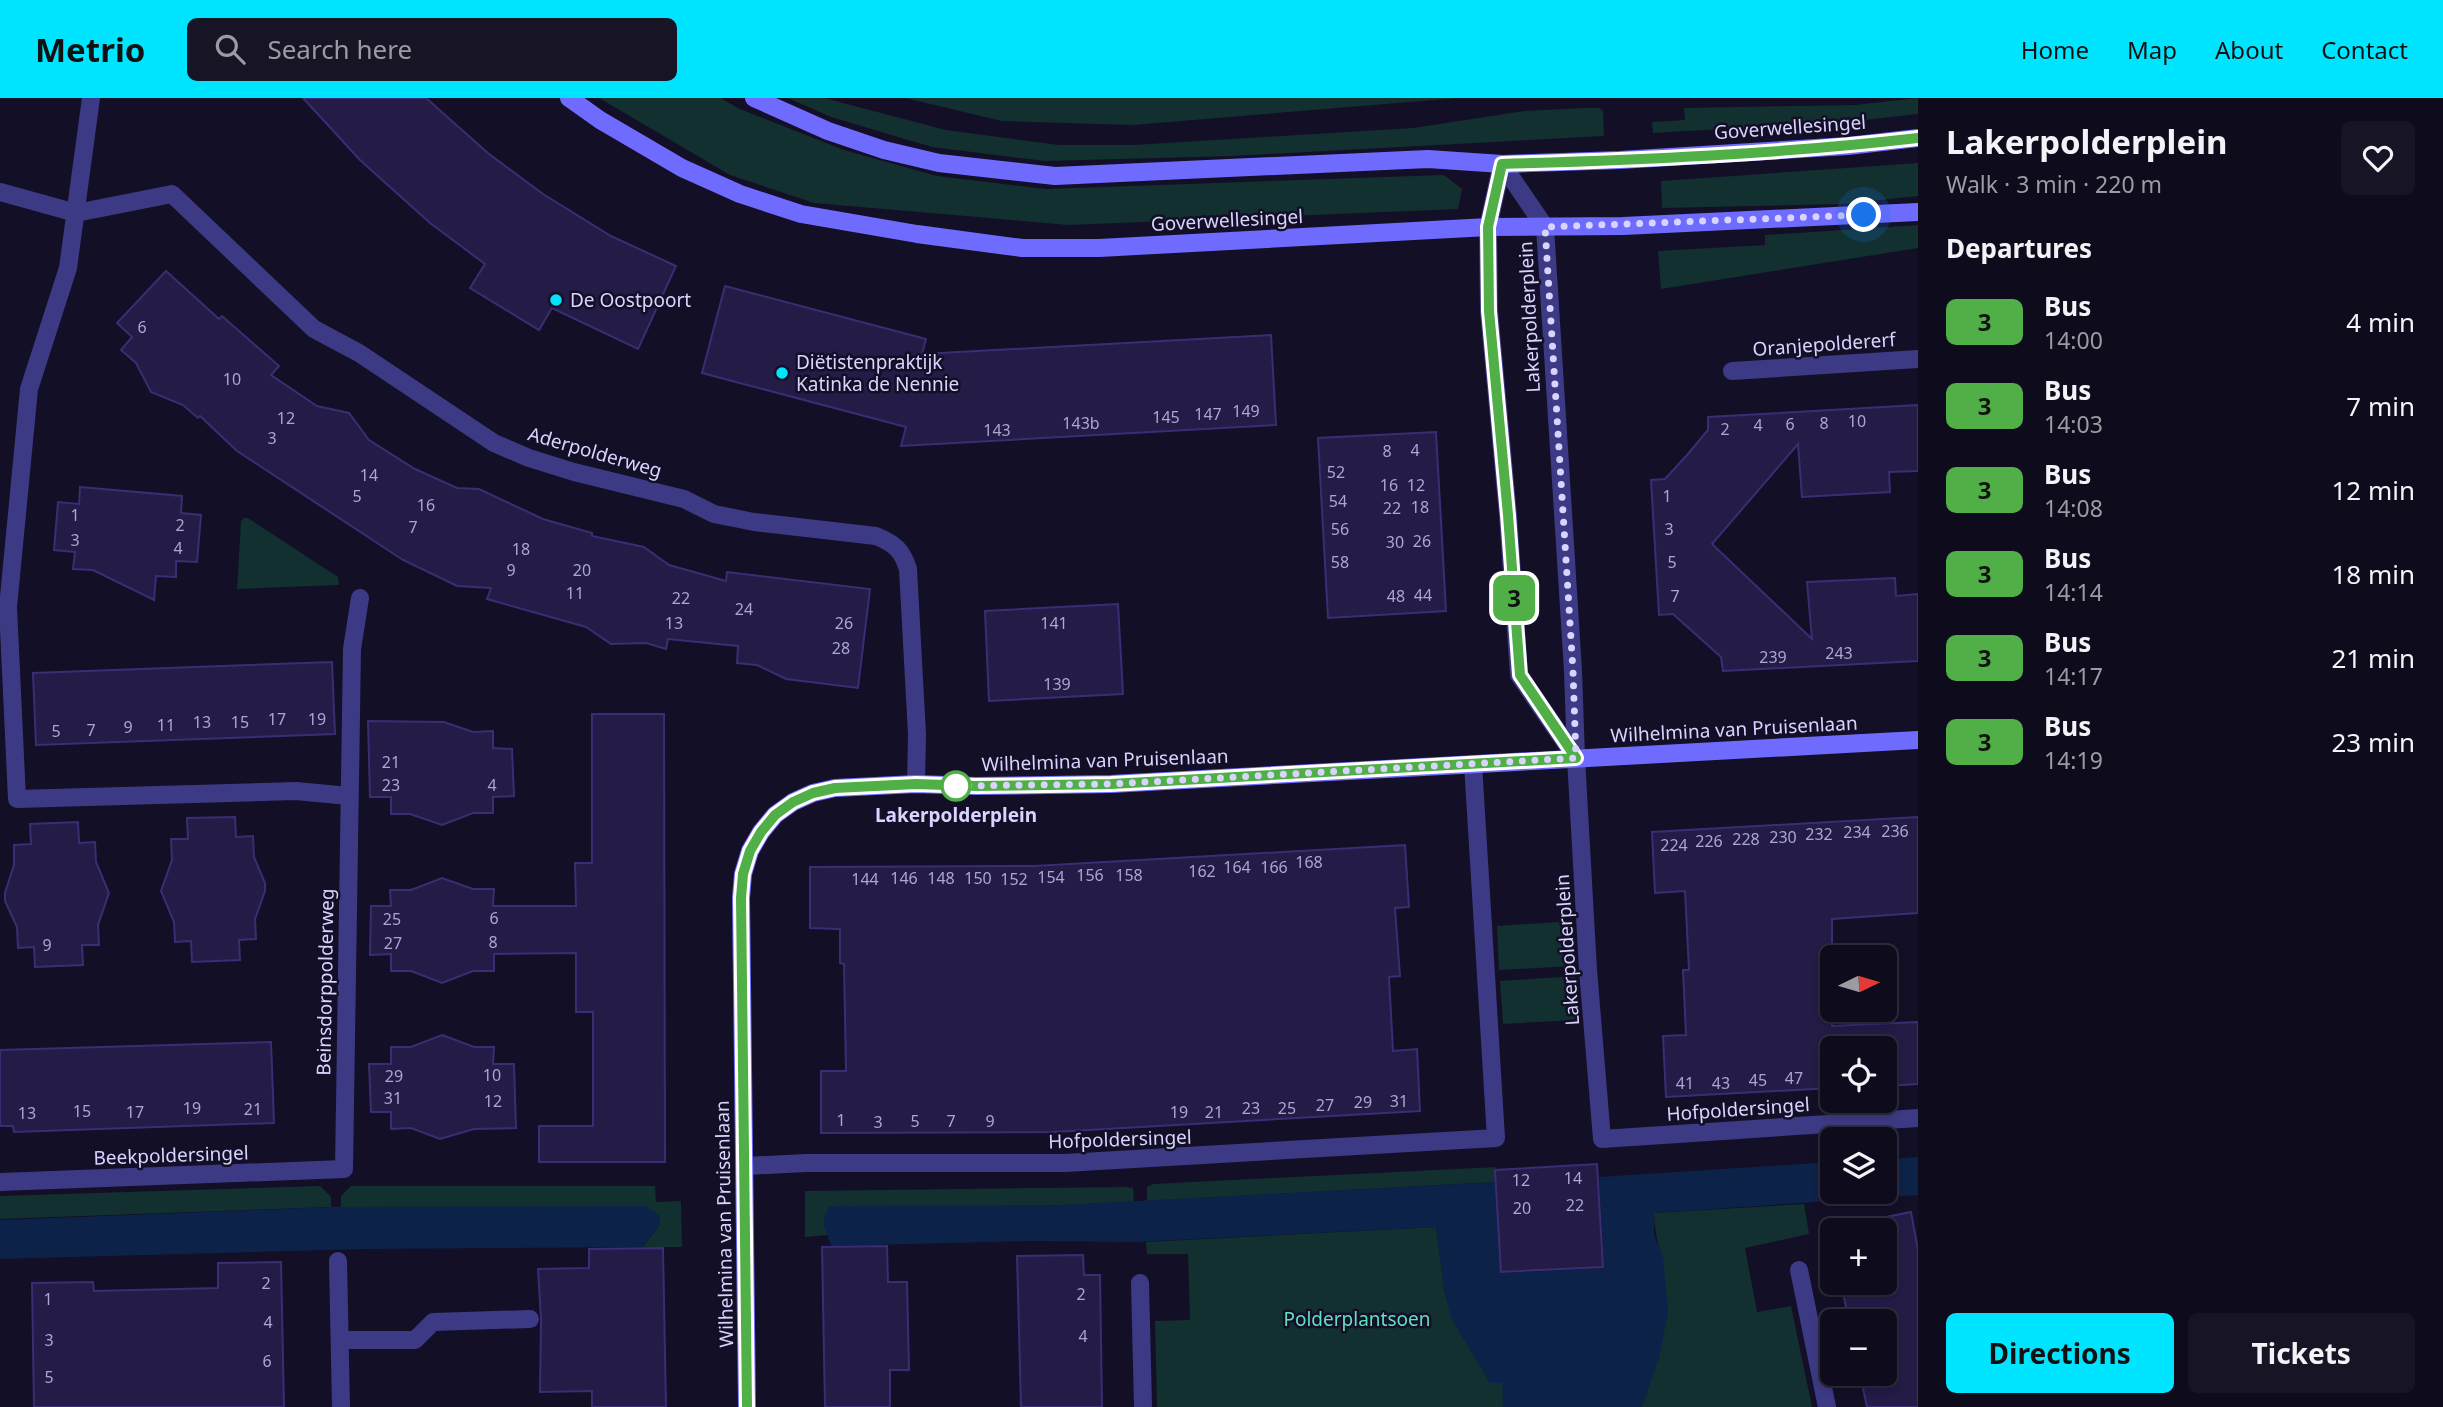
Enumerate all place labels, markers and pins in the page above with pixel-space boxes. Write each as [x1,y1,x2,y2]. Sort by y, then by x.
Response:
place label: De Oostpoort [570,287,691,313]
marker: De Oostpoort [548,292,564,308]
place label: Diëtistenpraktijk Katinka de Nennie [796,349,959,397]
marker: Diëtistenpraktijk Katinka de Nennie [774,365,790,381]
marker: Lakerpolderplein [941,771,971,801]
place label: Lakerpolderplein [875,802,1037,828]

